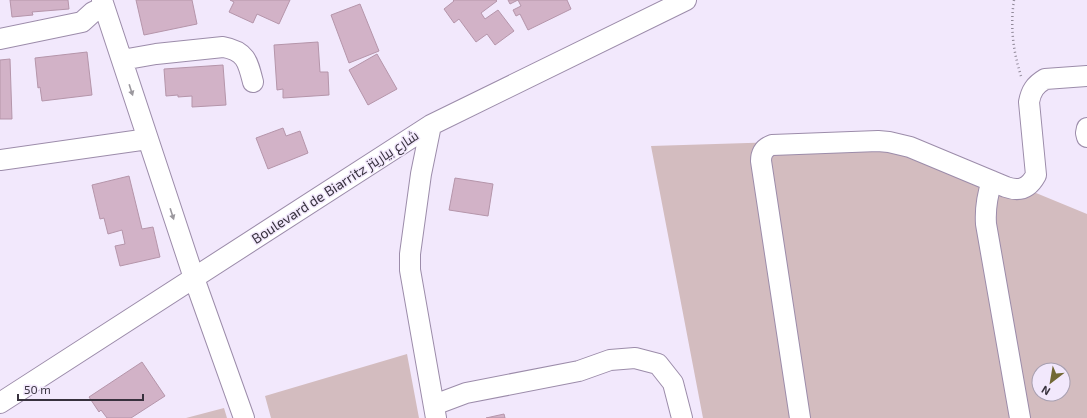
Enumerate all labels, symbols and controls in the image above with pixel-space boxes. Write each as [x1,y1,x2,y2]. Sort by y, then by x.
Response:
one-way arrow [129,85,135,97]
street label: Boulevard de Biarritz شارع بياريتز [248,126,422,248]
one-way arrow [170,208,176,220]
north arrow [1031,362,1071,402]
scale bar [18,376,143,402]
text: 50 m [24,382,51,396]
text: N [1039,383,1052,399]

